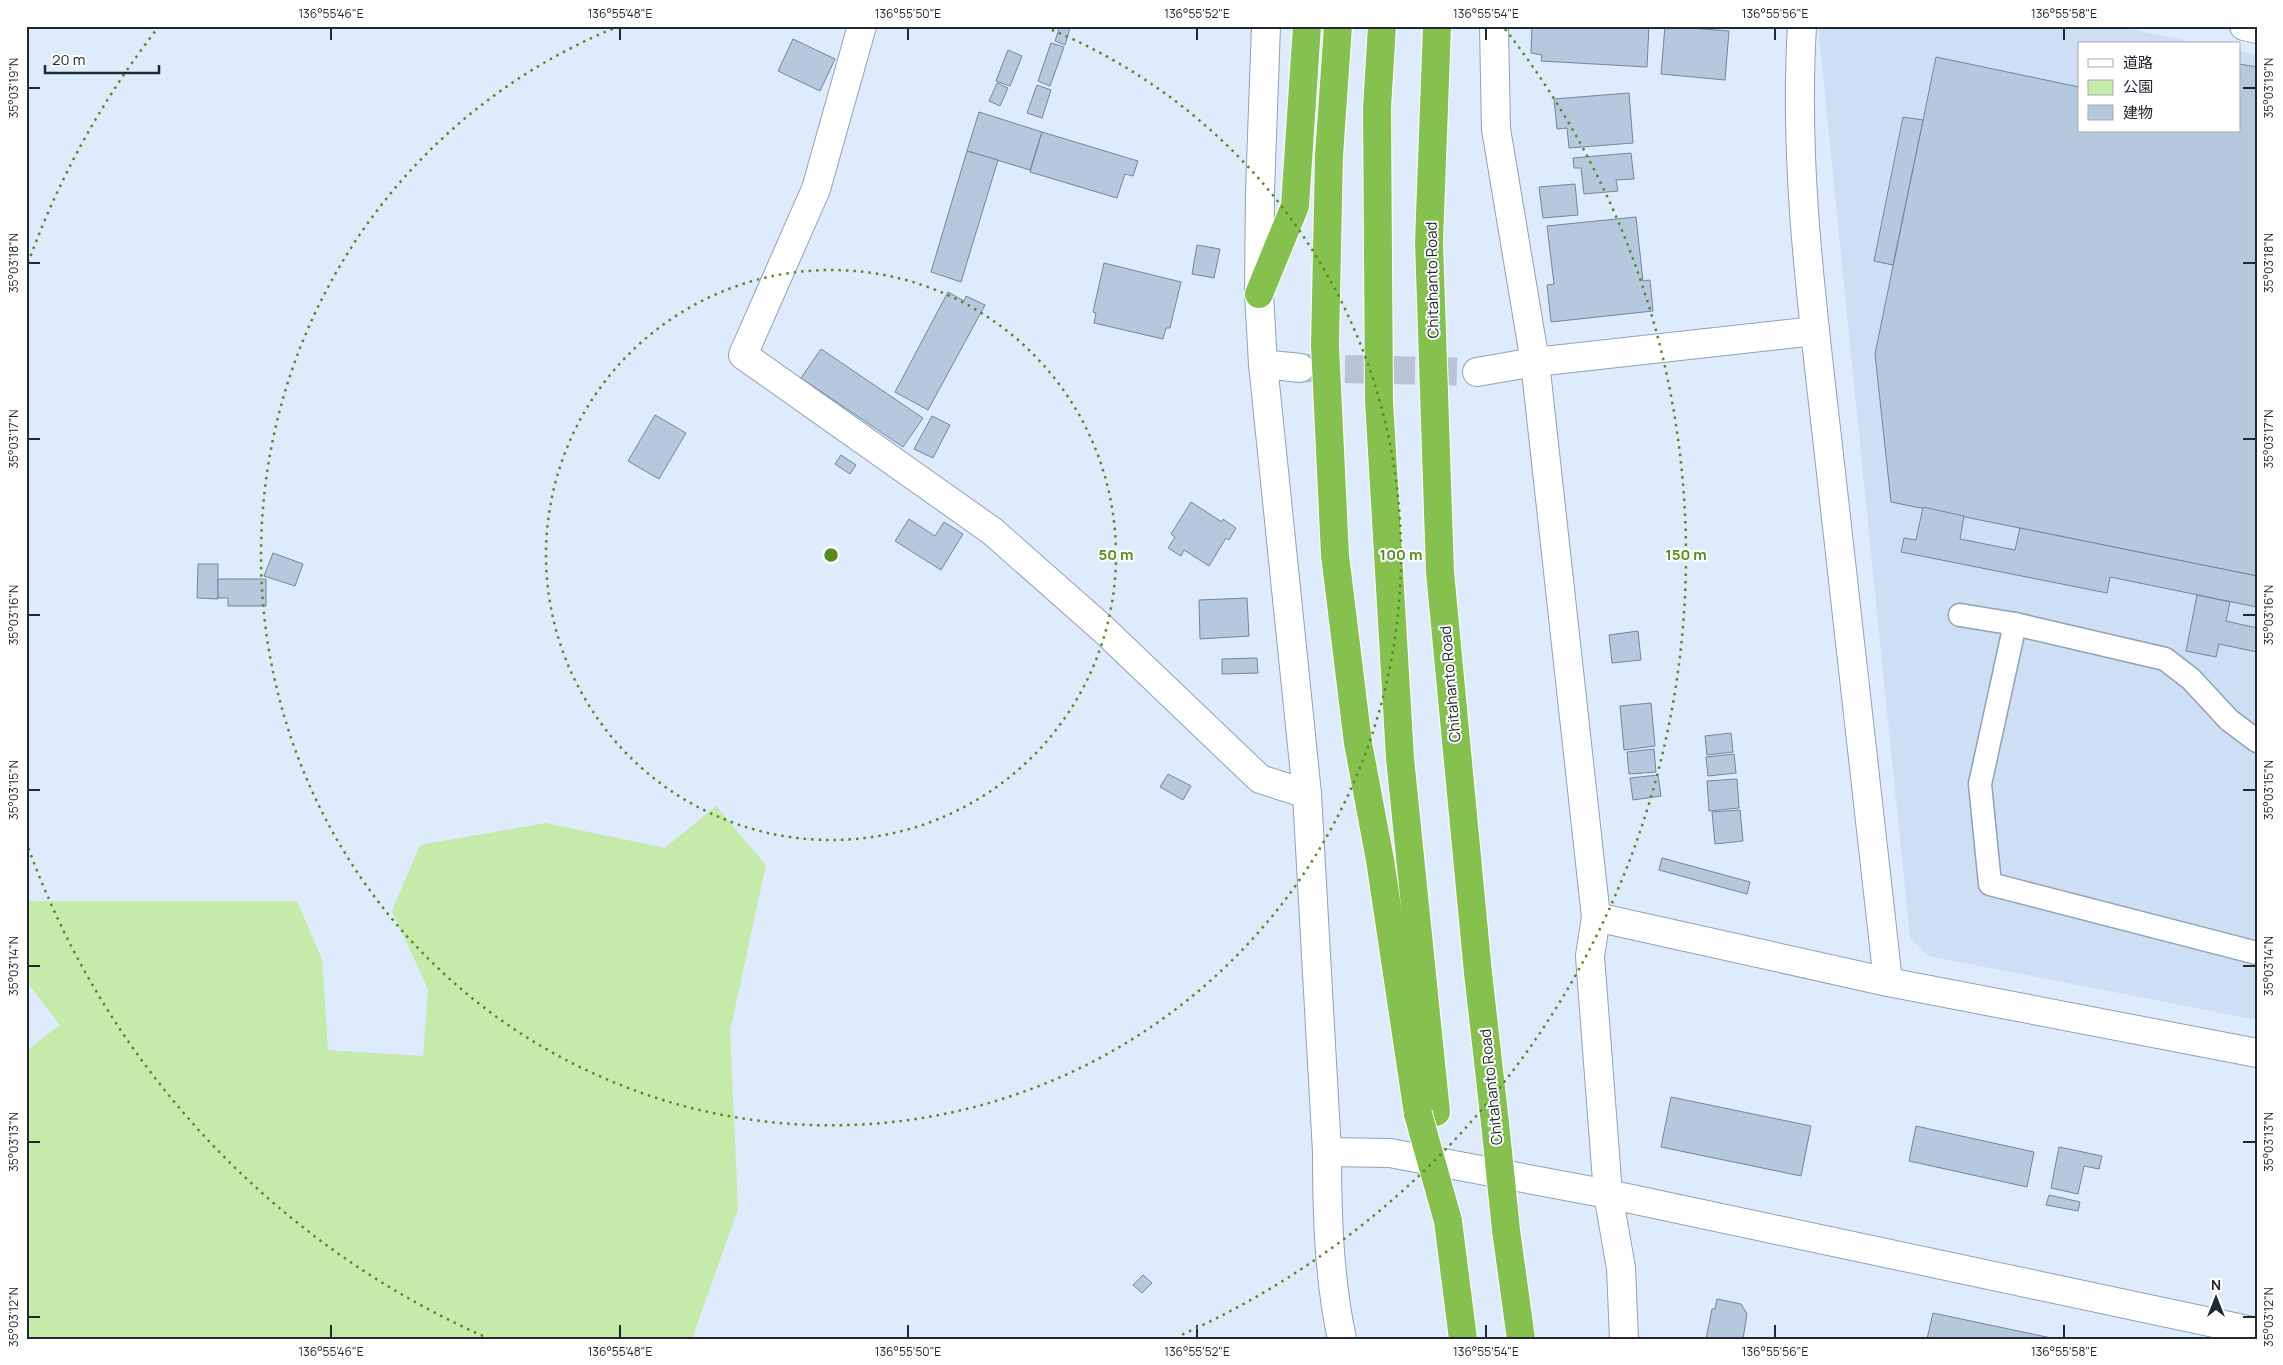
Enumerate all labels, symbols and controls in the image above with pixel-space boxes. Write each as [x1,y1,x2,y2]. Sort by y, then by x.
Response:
text: 136°55'46"E [298,5,364,22]
text: 136°55'48"E [588,5,653,22]
text: 136°55'50"E [875,5,941,22]
text: 136°55'52"E [1164,5,1230,22]
text: 136°55'54"E [1453,5,1519,22]
text: 136°55'56"E [1742,5,1808,22]
text: 136°55'58"E [2031,5,2097,22]
scale bar [45,42,159,74]
legend [2078,42,2240,132]
text: 20 m [52,49,85,70]
text: 道路 [2123,52,2153,73]
text: 35°03'19"N [5,58,22,118]
text: 35°03'19"N [2260,58,2277,118]
text: 公園 [2123,76,2153,97]
text: 建物 [2123,102,2153,123]
street label: Chitahanto Road [1420,221,1444,339]
text: 35°03'18"N [5,233,22,293]
text: 35°03'18"N [2260,233,2277,293]
text: 35°03'17"N [5,409,22,469]
text: 35°03'17"N [2260,409,2277,469]
text: 50 m [1098,544,1134,565]
text: 100 m [1380,544,1422,565]
text: 150 m [1665,544,1707,565]
centre of rings [822,546,840,564]
text: 35°03'16"N [5,585,22,645]
text: 35°03'16"N [2260,585,2277,645]
street label: Chitahanto Road [1434,625,1466,743]
text: 35°03'15"N [5,760,22,820]
text: 35°03'15"N [2260,760,2277,820]
text: 35°03'14"N [5,936,22,996]
text: 35°03'14"N [2260,936,2277,996]
street label: Chitahanto Road [1474,1028,1508,1146]
text: 35°03'13"N [5,1112,22,1172]
text: 35°03'13"N [2260,1112,2277,1172]
north arrow [2190,1272,2240,1322]
text: N [2211,1275,2221,1294]
text: 35°03'12"N [5,1287,22,1347]
text: 35°03'12"N [2260,1287,2277,1347]
text: 136°55'46"E [298,1343,364,1360]
text: 136°55'48"E [588,1343,653,1360]
text: 136°55'50"E [875,1343,941,1360]
text: 136°55'52"E [1164,1343,1230,1360]
text: 136°55'54"E [1453,1343,1519,1360]
text: 136°55'56"E [1742,1343,1808,1360]
text: 136°55'58"E [2031,1343,2097,1360]

